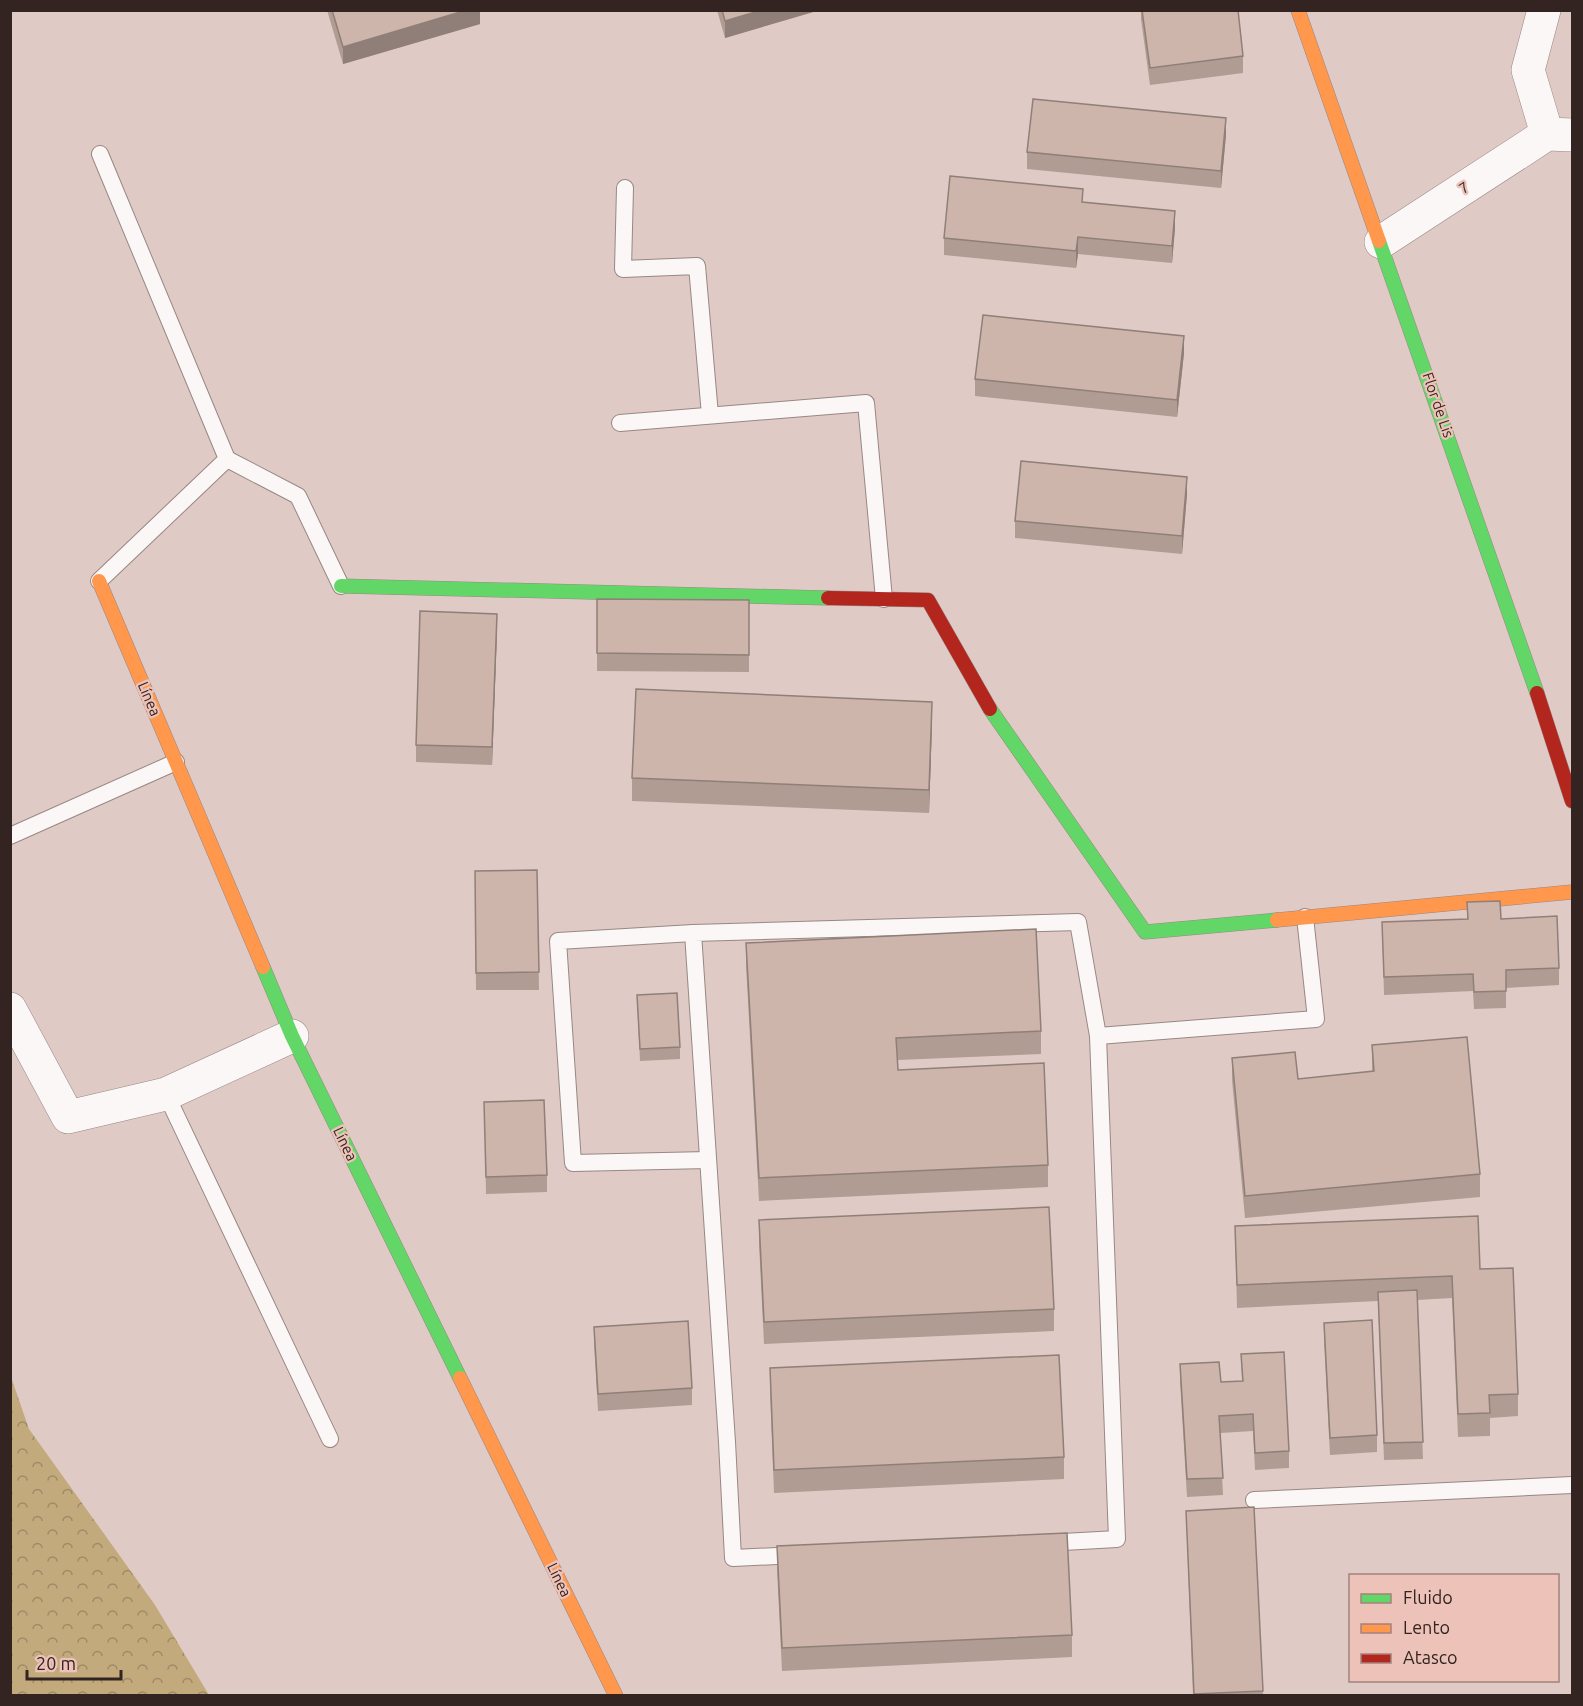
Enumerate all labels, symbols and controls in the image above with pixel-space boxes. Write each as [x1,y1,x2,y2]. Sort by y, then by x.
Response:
street label: 7 [1456,178,1472,197]
street label: Flor de Lis [1419,370,1458,440]
street label: Línea [135,679,164,719]
street label: Línea [330,1124,361,1164]
street label: Línea [544,1560,575,1600]
legend [1349,1574,1559,1682]
text: Fluido [1403,1587,1453,1607]
text: Lento [1403,1617,1450,1637]
scale bar [27,1643,122,1681]
text: Atasco [1403,1647,1458,1667]
text: 20 m [36,1653,76,1673]

